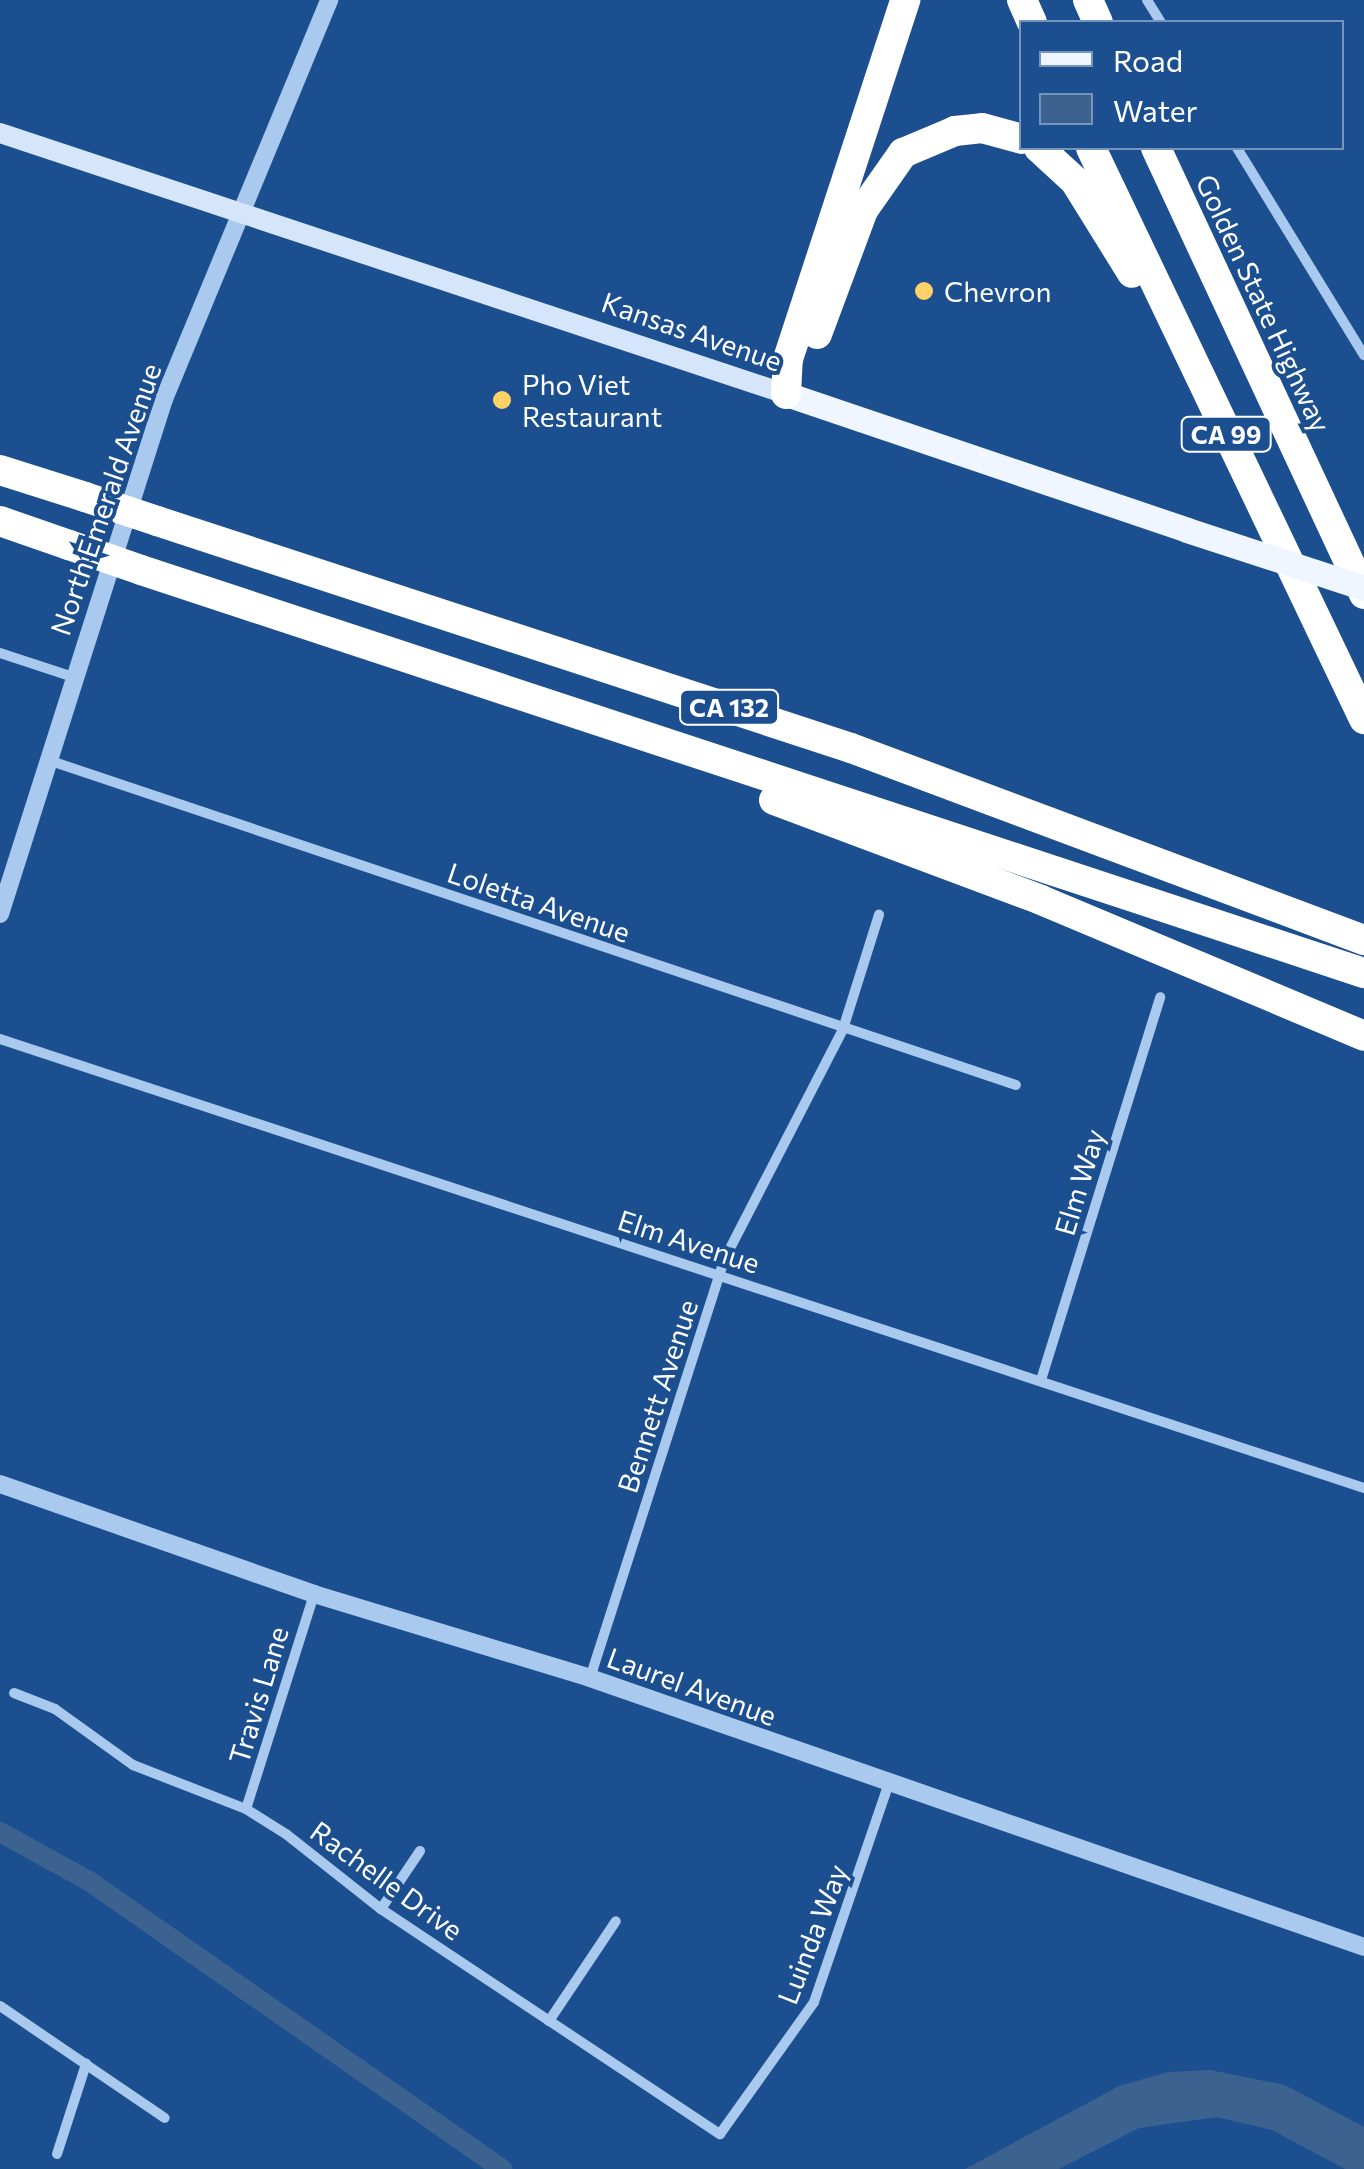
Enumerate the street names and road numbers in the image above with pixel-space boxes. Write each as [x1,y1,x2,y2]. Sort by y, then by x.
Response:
street label: Golden State Highway [1190,169,1338,437]
street label: Kansas Avenue [598,284,786,378]
street label: North Emerald Avenue [43,359,167,639]
road number: CA 99 [1178,414,1274,454]
road number: CA 132 [679,687,779,727]
street label: Loletta Avenue [443,855,635,949]
street label: Elm Way [1047,1125,1111,1239]
street label: Elm Avenue [614,1202,764,1280]
street label: Bennett Avenue [610,1295,704,1497]
street label: Travis Lane [221,1622,295,1768]
street label: Laurel Avenue [603,1640,781,1732]
street label: Rachelle Drive [304,1814,470,1946]
street label: Luinda Way [770,1859,854,2009]

